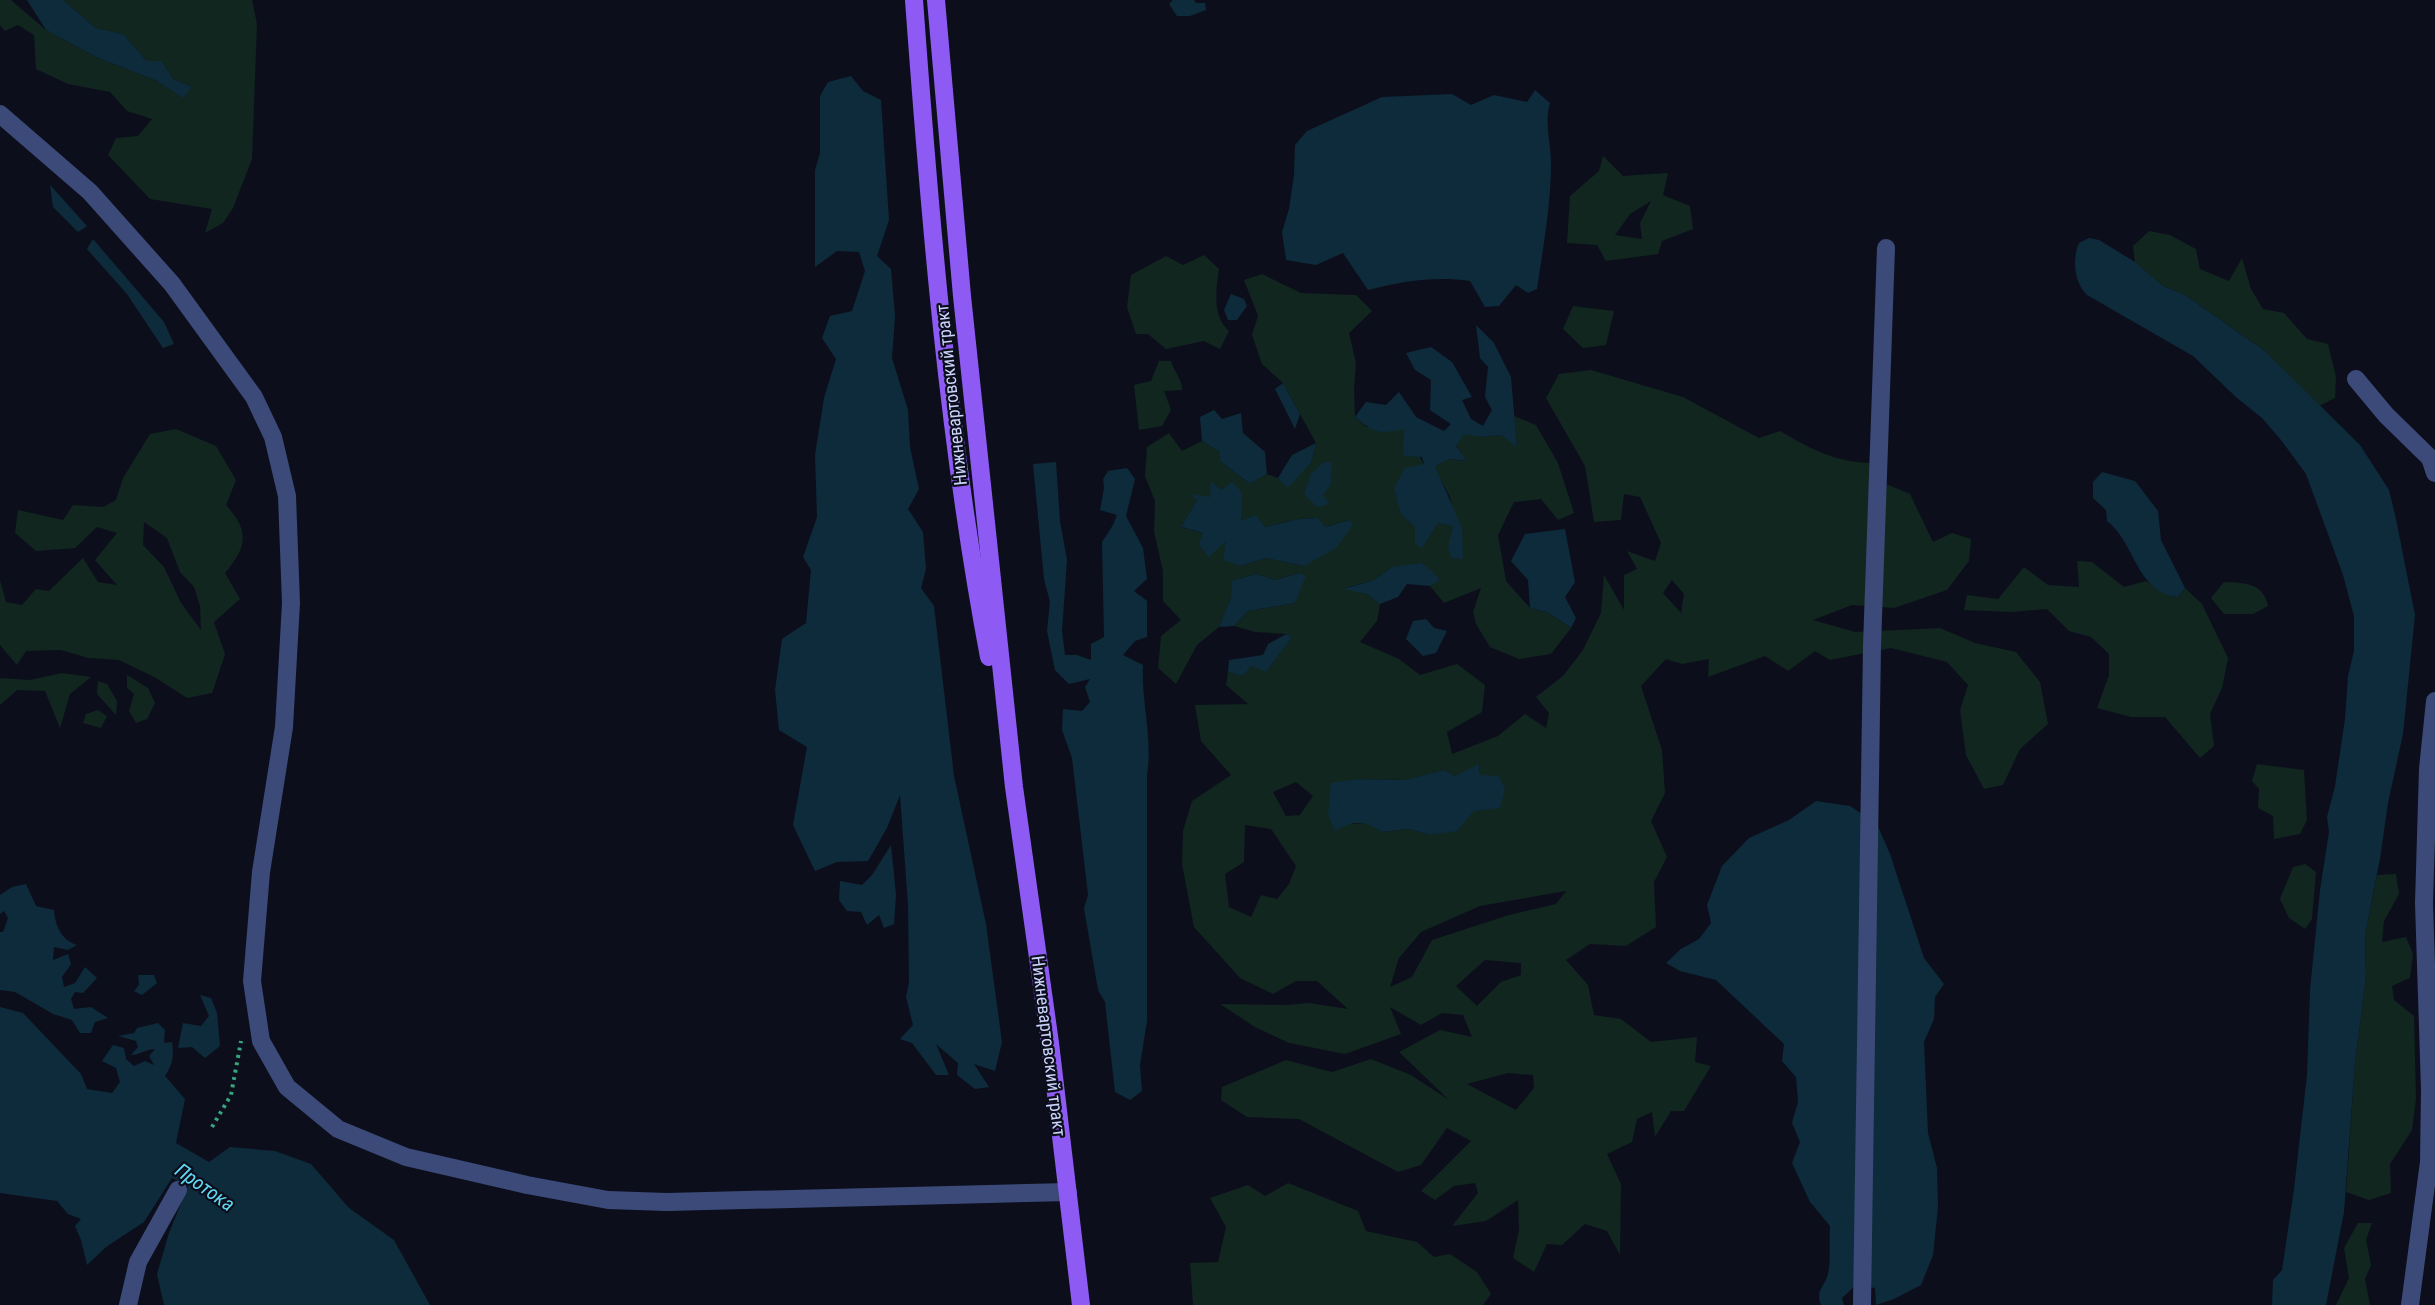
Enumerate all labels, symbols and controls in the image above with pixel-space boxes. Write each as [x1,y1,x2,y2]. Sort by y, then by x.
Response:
street label: Нижневартовский тракт [931,303,971,487]
street label: Нижневартовский тракт [1027,954,1071,1138]
water label: Протока [171,1158,239,1216]

